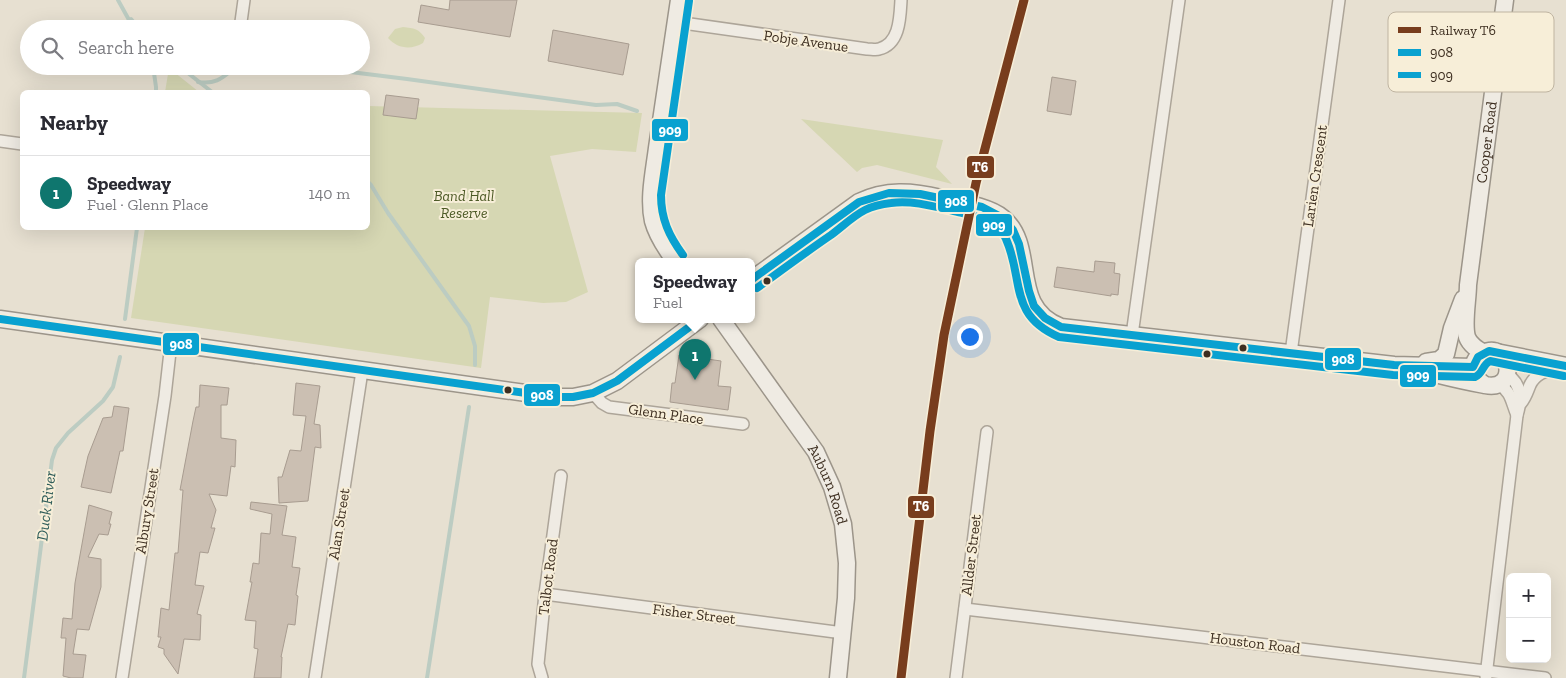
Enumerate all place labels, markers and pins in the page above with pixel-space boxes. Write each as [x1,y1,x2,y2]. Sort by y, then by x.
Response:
unlabelled marker [762,276,772,286]
pin: 1 [679,339,711,380]
unlabelled marker [1238,343,1248,353]
unlabelled marker [1202,349,1212,359]
unlabelled marker [503,385,513,395]

